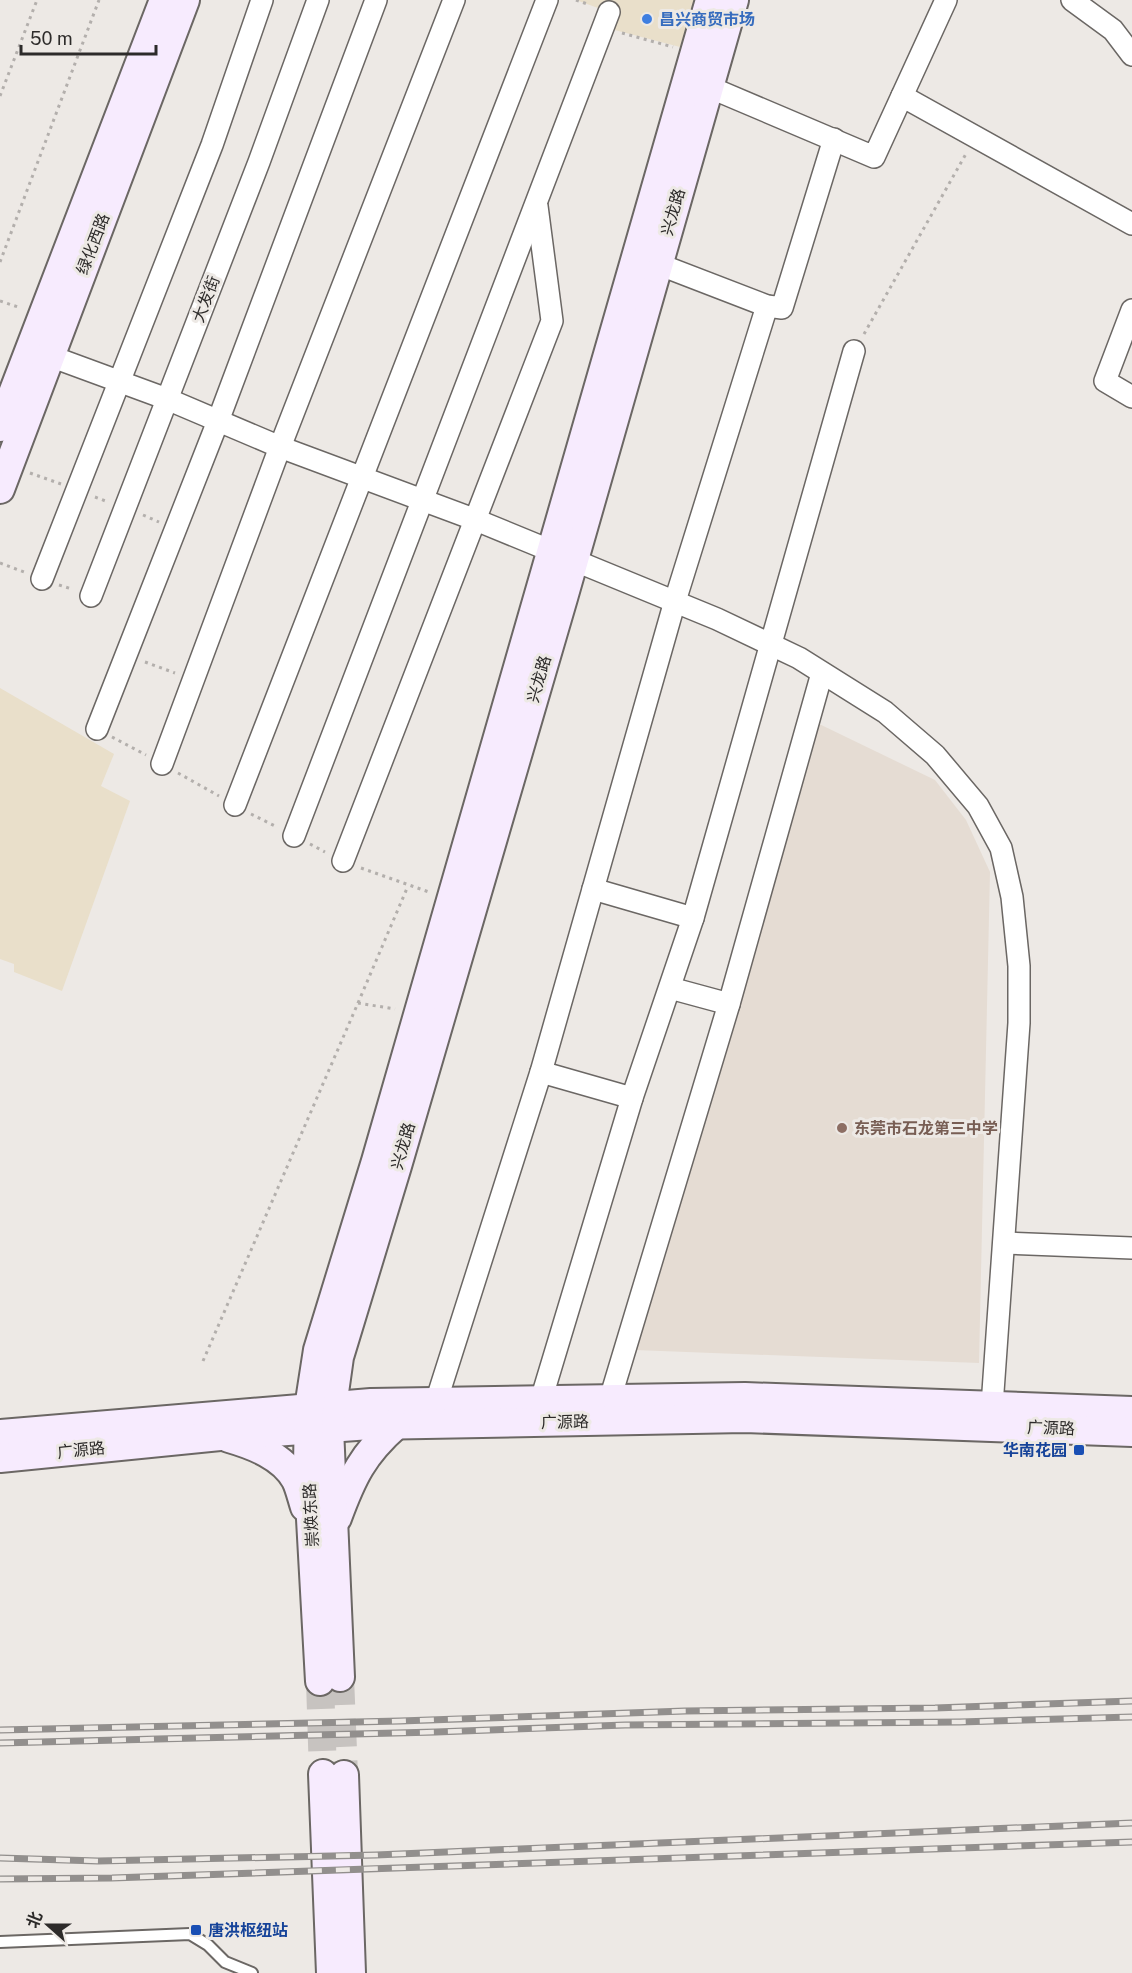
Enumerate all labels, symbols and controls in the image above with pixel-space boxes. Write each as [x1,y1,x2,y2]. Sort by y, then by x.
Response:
place label: 昌兴商贸市场 [659,10,755,29]
marker: 昌兴商贸市场 [640,12,654,26]
scale bar [21,18,156,56]
text: 50 m [30,28,73,49]
street label: 兴龙路 [657,186,689,238]
street label: 绿化西路 [73,211,113,277]
street label: 大发街 [189,273,223,325]
street label: 兴龙路 [523,653,555,705]
place label: 东莞市石龙第三中学 [854,1119,998,1138]
street label: 兴龙路 [387,1120,419,1172]
marker: 东莞市石龙第三中学 [835,1121,849,1135]
street label: 广源路 [541,1412,589,1432]
street label: 广源路 [1027,1418,1075,1438]
street label: 广源路 [56,1438,106,1462]
place label: 华南花园 [1003,1441,1067,1460]
marker: 华南花园 [1072,1443,1086,1457]
street label: 崇焕东路 [300,1483,322,1547]
north arrow [18,1895,78,1955]
text: 北 [23,1909,46,1931]
place label: 唐洪枢纽站 [208,1921,288,1940]
marker: 唐洪枢纽站 [189,1923,203,1937]

